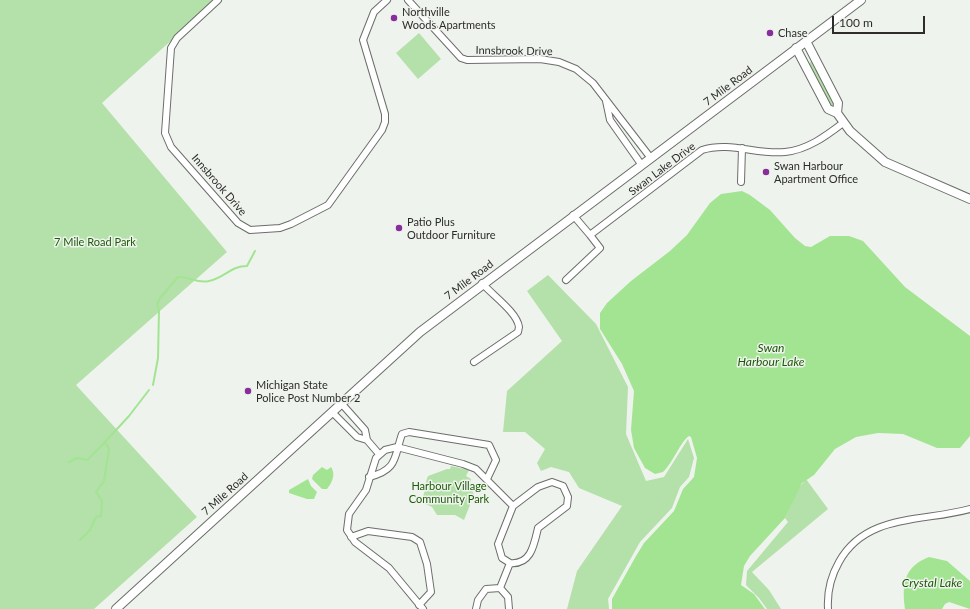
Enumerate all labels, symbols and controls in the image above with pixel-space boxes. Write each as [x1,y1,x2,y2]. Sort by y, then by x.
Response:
place label: Northville Woods Apartments [402,5,496,31]
scale bar [834,8,927,34]
marker: Northville Woods Apartments [389,13,399,23]
text: 100 m [839,15,873,30]
place label: Chase [778,26,808,40]
marker: Chase [765,28,775,38]
street label: Innsbrook Drive [475,44,553,58]
street label: 7 Mile Road [701,63,755,109]
street label: Swan Lake Drive [626,140,698,198]
street label: Innsbrook Drive [189,152,249,218]
place label: Swan Harbour Apartment Office [774,159,858,185]
marker: Swan Harbour Apartment Office [761,167,771,177]
place label: Patio Plus Outdoor Furniture [407,215,496,241]
marker: Patio Plus Outdoor Furniture [394,223,404,233]
park label: 7 Mile Road Park [54,235,136,249]
street label: 7 Mile Road [442,257,496,303]
water label: Swan Harbour Lake [737,341,805,369]
place label: Michigan State Police Post Number 2 [256,378,360,404]
marker: Michigan State Police Post Number 2 [243,386,253,396]
street label: 7 Mile Road [199,470,251,518]
park label: Harbour Village Community Park [409,479,489,505]
water label: Crystal Lake [902,576,962,590]

